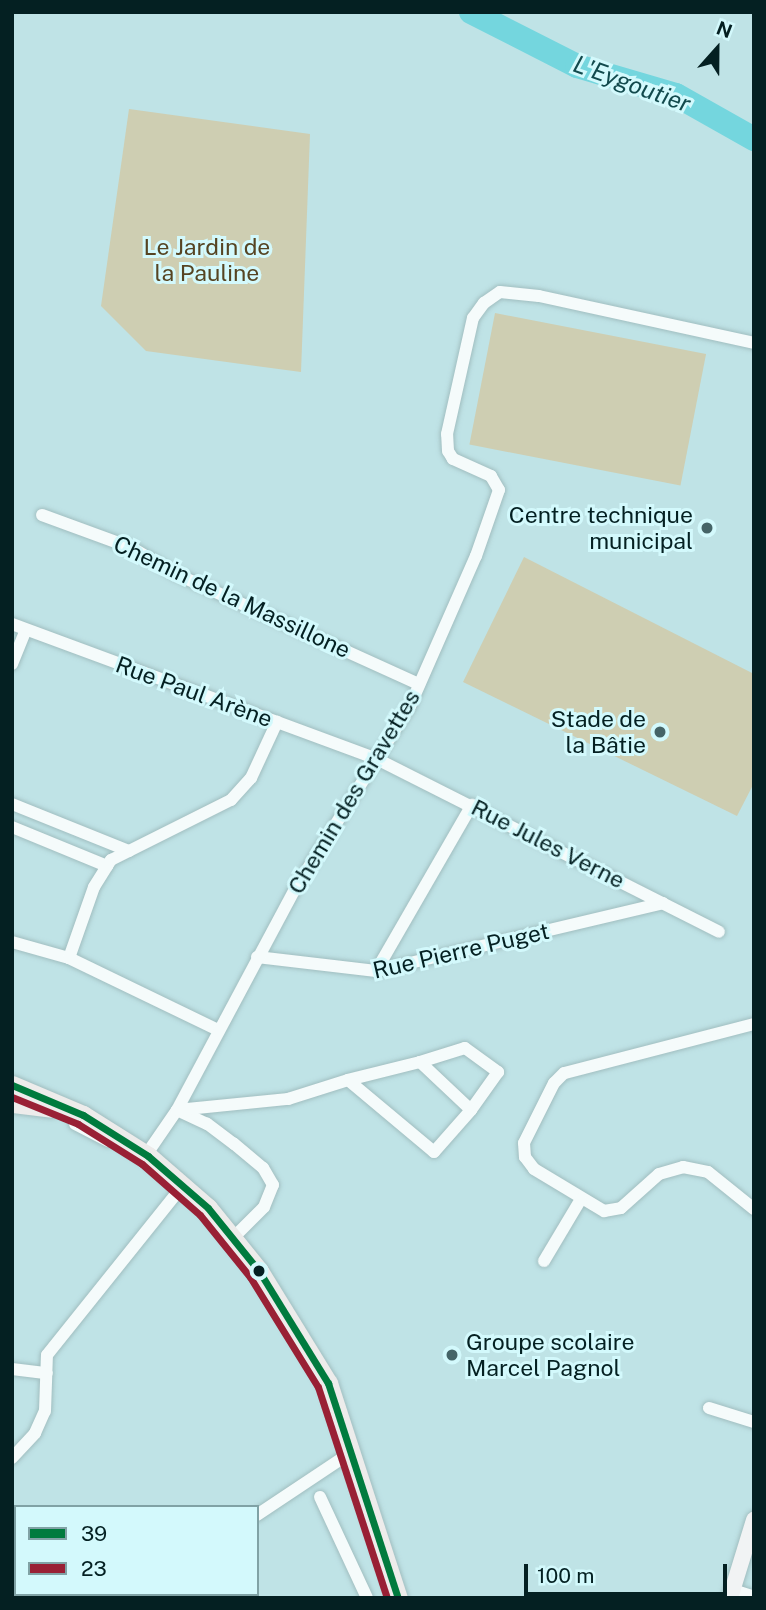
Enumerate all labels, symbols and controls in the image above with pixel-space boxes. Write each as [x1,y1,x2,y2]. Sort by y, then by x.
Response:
north arrow [682,14,752,84]
text: N [714,16,735,42]
water label: L'Eygoutier [569,50,695,118]
park label: Le Jardin de la Pauline [143,233,271,287]
place label: Centre technique municipal [509,501,693,555]
marker: Centre technique municipal [699,520,715,536]
street label: Chemin de la Massillone [109,530,355,664]
street label: Rue Paul Arène [112,651,276,733]
street label: Chemin des Gravettes [282,685,426,899]
place label: Stade de la Bâtie [550,705,646,759]
marker: Stade de la Bâtie [652,724,668,740]
street label: Rue Jules Verne [466,793,630,895]
street label: Rue Pierre Puget [370,917,552,985]
unlabelled marker [252,1264,266,1278]
place label: Groupe scolaire Marcel Pagnol [466,1328,635,1382]
marker: Groupe scolaire Marcel Pagnol [444,1347,460,1363]
legend [14,1505,259,1596]
text: 39 [81,1521,107,1546]
scale bar [528,1550,731,1594]
text: 23 [81,1556,107,1581]
text: 100 m [537,1563,594,1588]

